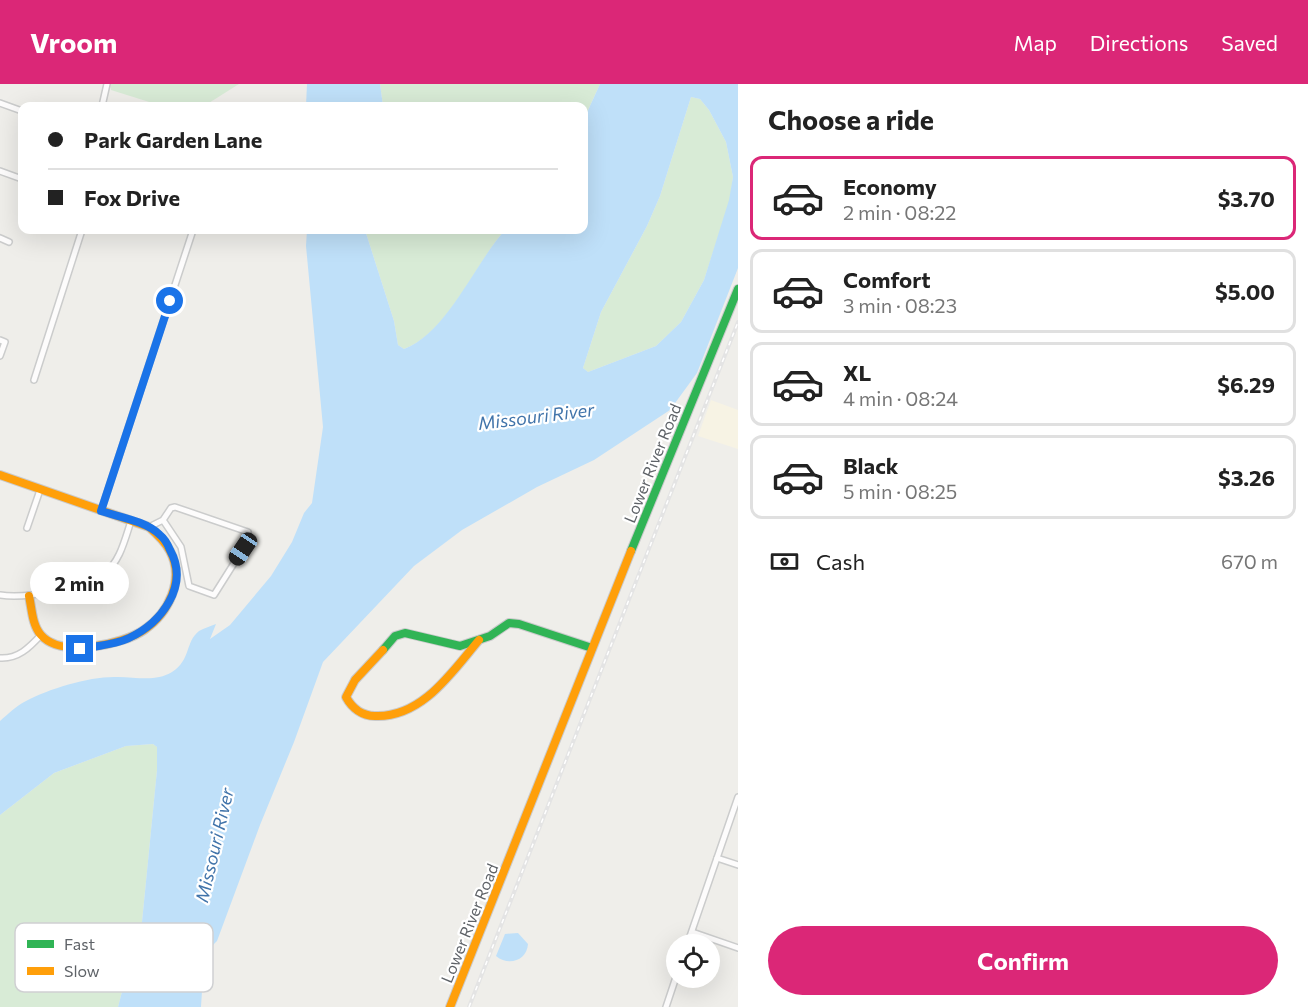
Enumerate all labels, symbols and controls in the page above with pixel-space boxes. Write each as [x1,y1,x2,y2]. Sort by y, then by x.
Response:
text: Vroom [30,25,118,59]
text: Map [1014,30,1057,55]
text: Directions [1090,30,1188,55]
text: Saved [1221,30,1278,55]
text: Choose a ride [768,103,934,136]
text: Park Garden Lane [84,126,262,153]
icon: car [771,171,825,225]
text: Economy [843,173,937,200]
text: Fox Drive [84,184,180,211]
text: $3.70 [1218,185,1275,212]
text: 2 min · 08:22 [843,200,956,224]
icon: car [771,264,825,318]
text: Comfort [843,266,931,293]
text: $5.00 [1215,278,1275,305]
route start [156,287,183,314]
text: 3 min · 08:23 [843,293,957,317]
icon: car [771,357,825,411]
text: XL [843,359,871,386]
text: $6.29 [1217,371,1275,398]
text: 4 min · 08:24 [843,386,958,410]
water label: Missouri River [477,398,596,434]
street label: Lower River Road [619,401,685,525]
icon: car [771,450,825,504]
text: Black [843,452,898,479]
text: $3.26 [1218,464,1275,491]
text: 5 min · 08:25 [843,479,957,503]
car [225,529,261,569]
icon: cash [768,545,801,578]
text: Cash [816,548,865,575]
text: 670 m [1221,549,1278,573]
callout: 2 min [31,562,130,604]
text: 2 min [55,571,104,595]
route end [66,635,93,662]
water label: Missouri River [190,785,238,904]
street label: Lower River Road [436,861,502,985]
legend [15,923,213,992]
button: Confirm [768,926,1278,995]
text: Fast [64,934,95,953]
map controls [666,934,720,988]
button: locate [666,934,720,988]
text: Slow [64,961,100,980]

